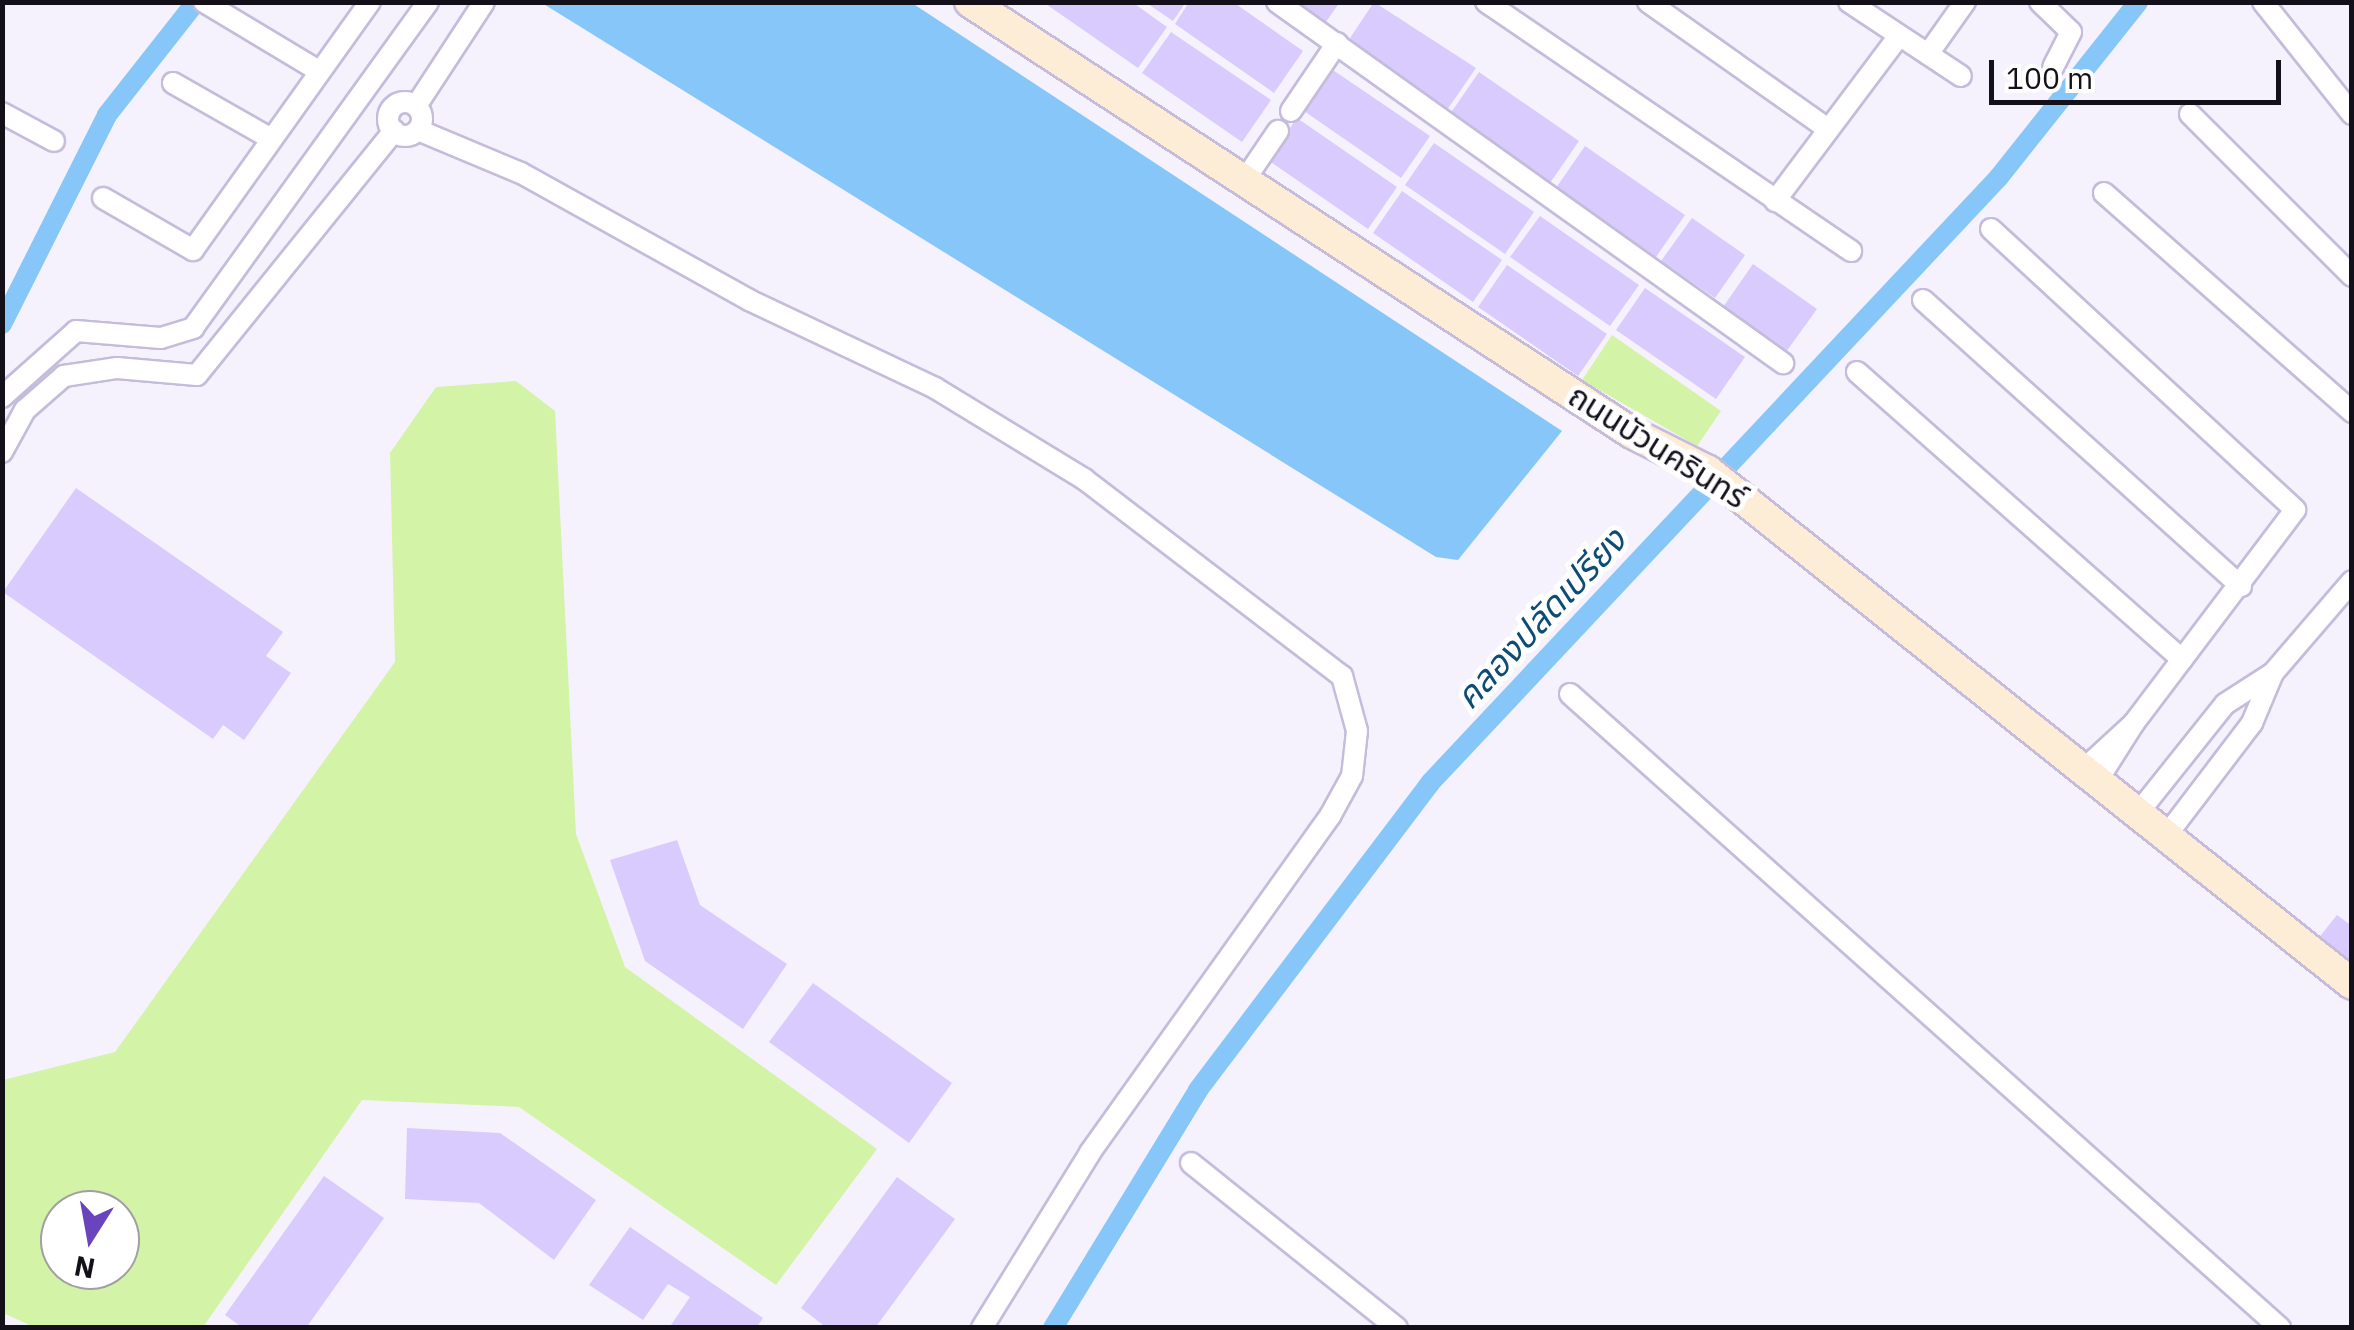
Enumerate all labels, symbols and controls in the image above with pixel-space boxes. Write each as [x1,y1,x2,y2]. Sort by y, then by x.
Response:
scale bar [1994,40,2286,102]
text: 100 m [2006,58,2093,97]
street label: ถนนบัวนครินทร์ [1562,376,1754,516]
water label: คลองปลัดเปรียง [1446,519,1634,717]
north arrow [40,1190,140,1290]
text: N [71,1248,98,1288]

